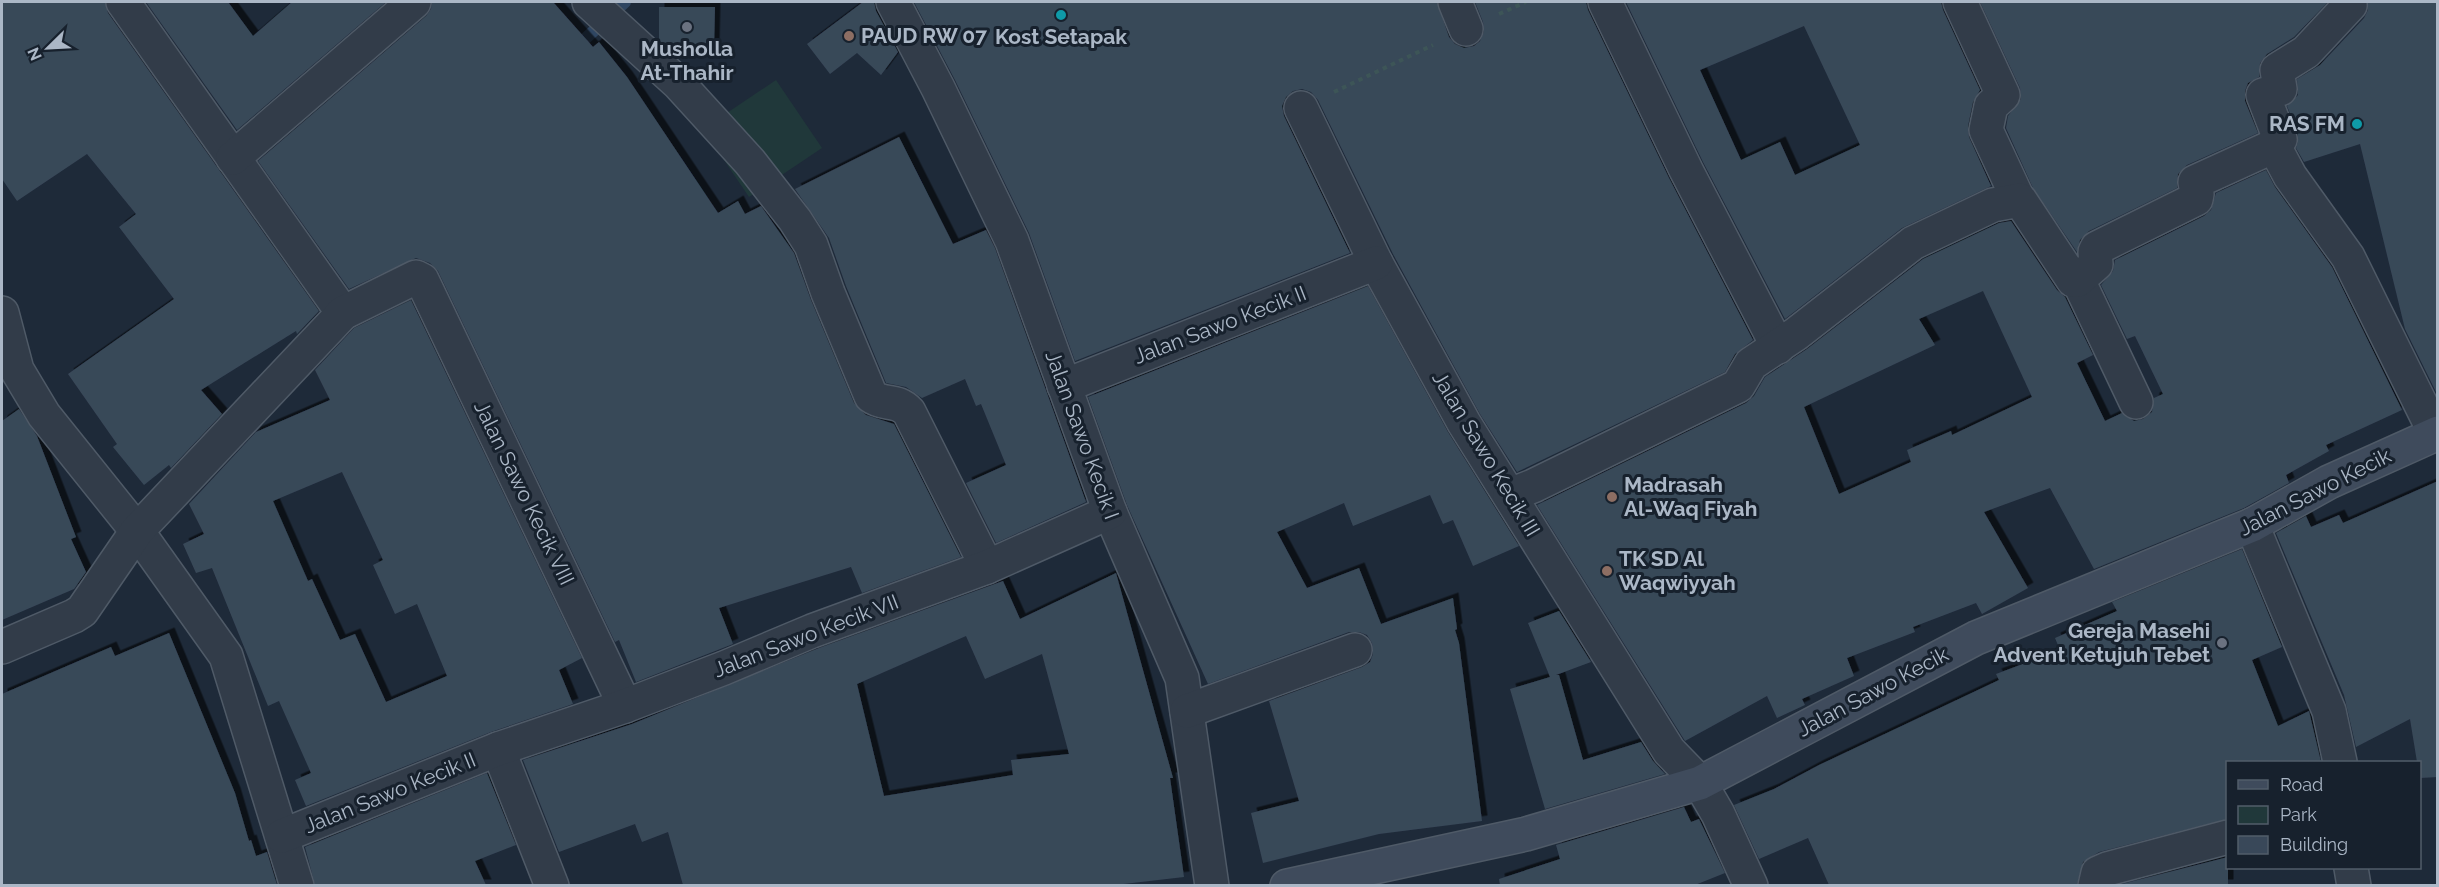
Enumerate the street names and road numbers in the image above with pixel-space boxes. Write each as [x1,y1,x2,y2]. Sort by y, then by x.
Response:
street label: Jalan Sawo Kecik II [1130,280,1310,369]
street label: Jalan Sawo Kecik I [1040,347,1125,523]
street label: Jalan Sawo Kecik III [1427,367,1546,541]
street label: Jalan Sawo Kecik VIII [469,397,580,589]
street label: Jalan Sawo Kecik [2235,443,2395,541]
street label: Jalan Sawo Kecik VII [710,589,902,682]
street label: Jalan Sawo Kecik [1793,641,1952,742]
street label: Jalan Sawo Kecik II [300,747,479,838]

